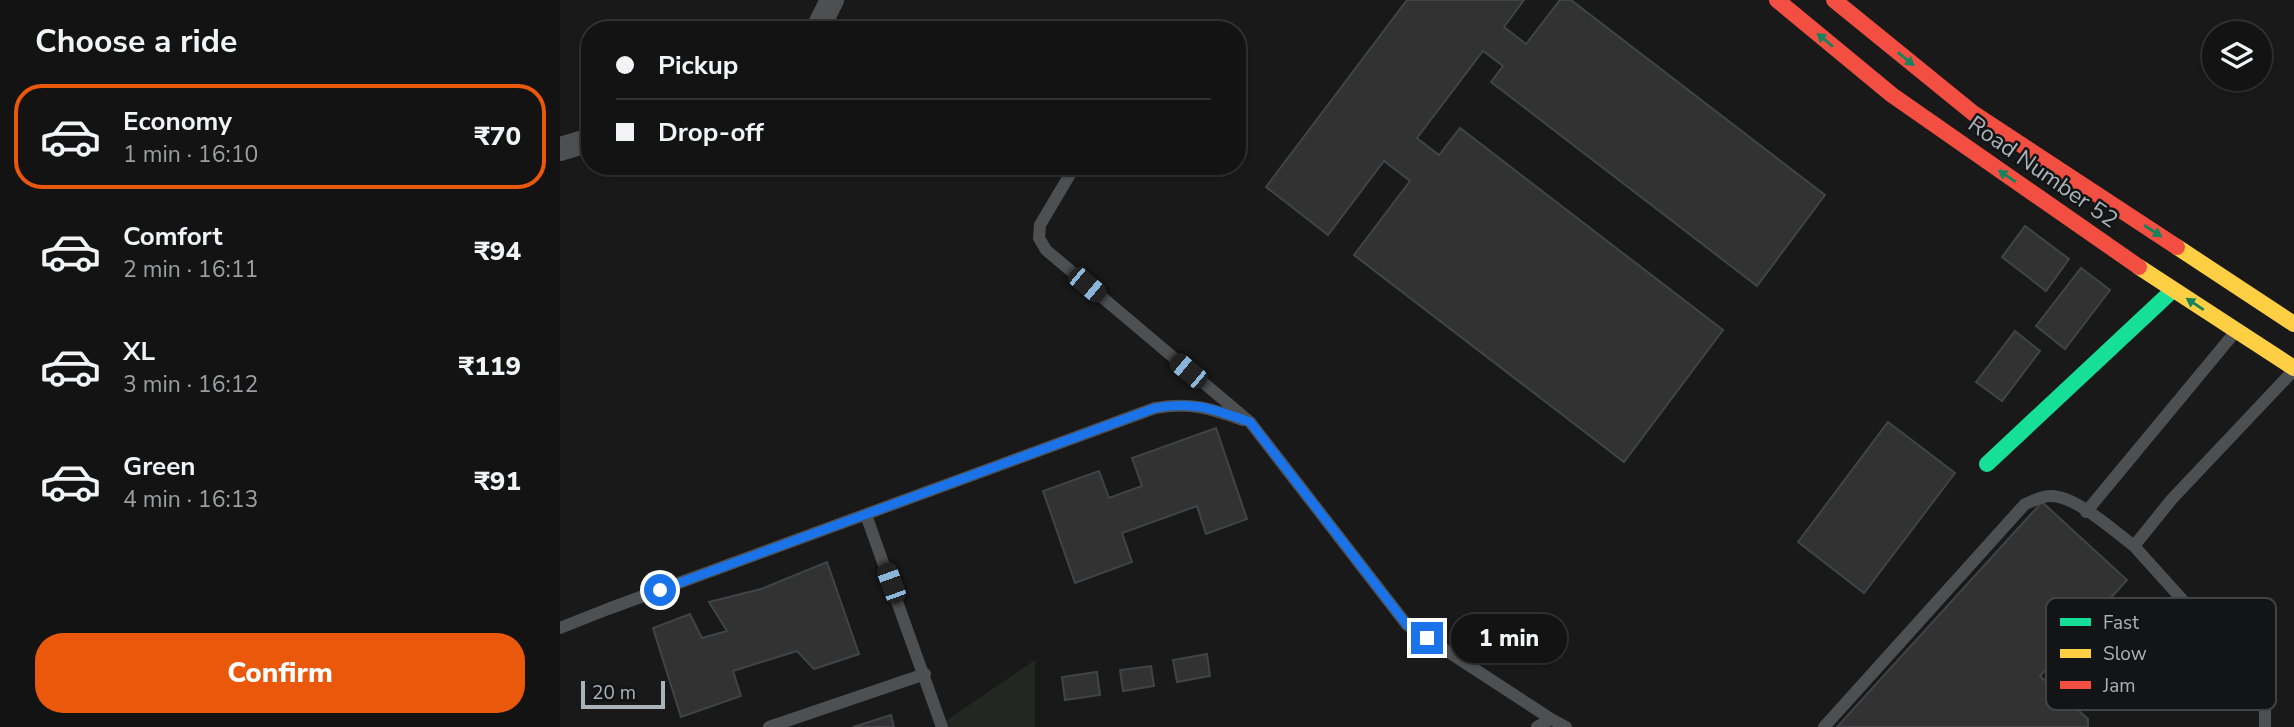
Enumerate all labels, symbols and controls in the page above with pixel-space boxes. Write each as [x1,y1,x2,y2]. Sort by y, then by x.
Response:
text: Choose a ride [35,20,237,63]
map controls [2202,21,2272,91]
button: layers [2202,21,2272,91]
one-way arrow [1816,32,1834,48]
text: Pickup [658,48,738,83]
one-way arrow [1896,51,1914,66]
text: Economy [123,104,232,139]
icon: car [39,105,102,168]
street label: Road Number 52 [1962,109,2124,235]
text: Drop-off [658,115,764,150]
text: ₹70 [474,119,521,154]
text: 1 min · 16:10 [123,139,258,170]
one-way arrow [1998,170,2017,183]
text: Comfort [123,219,223,254]
icon: car [39,220,102,283]
one-way arrow [2143,224,2162,237]
text: ₹94 [474,234,521,269]
text: 2 min · 16:11 [123,254,258,285]
car [1065,263,1110,307]
one-way arrow [2185,298,2205,311]
text: XL [123,334,155,369]
icon: car [39,335,102,398]
text: ₹119 [459,349,521,384]
car [1166,349,1211,393]
text: 3 min · 16:12 [123,369,258,400]
text: Green [123,449,196,484]
icon: car [39,450,102,513]
text: ₹91 [474,464,521,499]
text: 4 min · 16:13 [123,484,258,515]
car [874,560,909,606]
route start [644,574,676,606]
legend [2046,598,2276,710]
text: Fast [2103,610,2139,636]
callout: 1 min [1452,614,1567,662]
route end [1411,622,1443,654]
text: 1 min [1479,623,1539,654]
button: Confirm [35,633,525,713]
text: Slow [2103,641,2147,667]
text: Jam [2102,673,2136,699]
scale bar [581,678,665,710]
text: 20 m [592,680,636,706]

